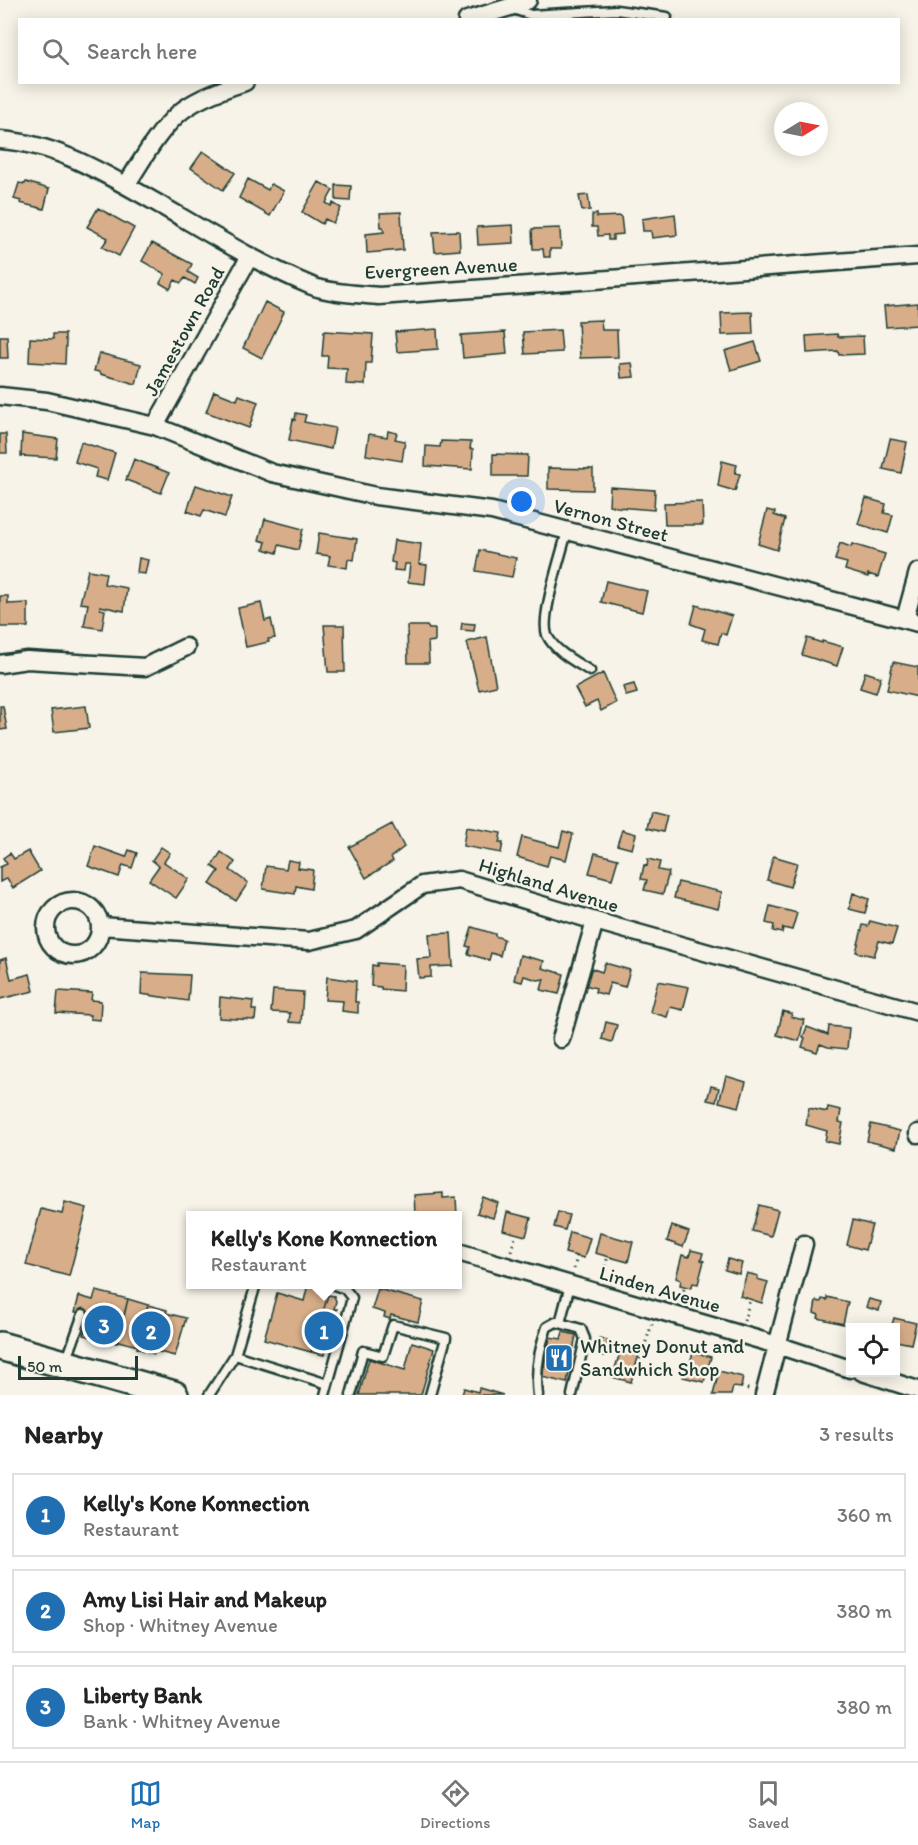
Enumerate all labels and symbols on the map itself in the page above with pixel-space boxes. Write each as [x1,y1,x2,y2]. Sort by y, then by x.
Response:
north arrow [774,102,828,156]
street label: Evergreen Avenue [364,252,518,284]
street label: Jamestown Road [139,262,230,400]
your location [507,487,536,516]
street label: Vernon Street [551,493,671,547]
street label: Highland Avenue [476,852,622,918]
street label: Linden Avenue [597,1260,723,1318]
pin: 3 [84,1302,124,1348]
pin: 2 [132,1308,170,1354]
pin: 1 [304,1308,344,1354]
place label: Whitney Donut and Sandwhich Shop [580,1334,744,1381]
restaurant icon: Whitney Donut and Sandwhich Shop [543,1342,575,1374]
scale bar [18,1353,138,1380]

